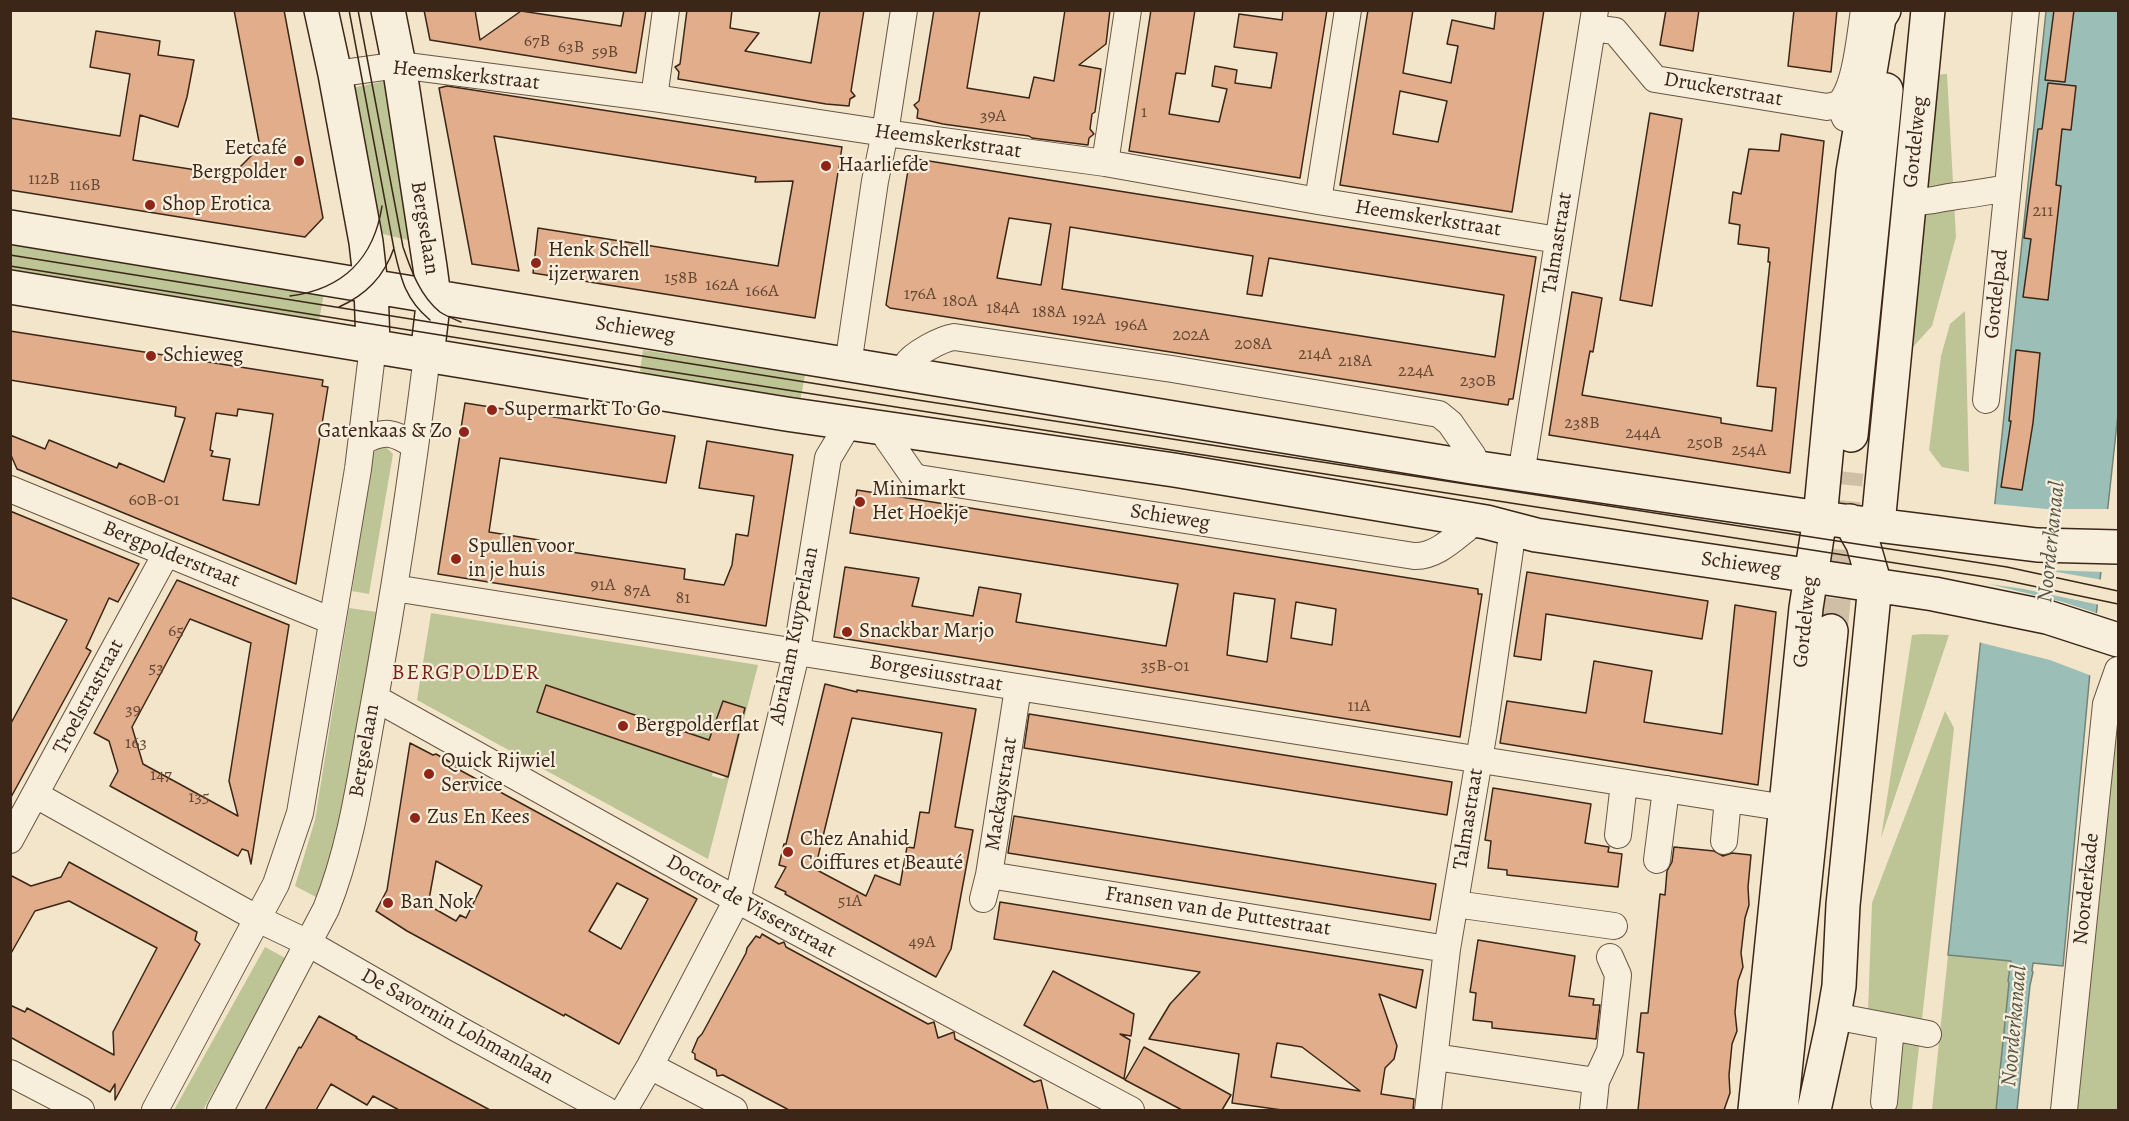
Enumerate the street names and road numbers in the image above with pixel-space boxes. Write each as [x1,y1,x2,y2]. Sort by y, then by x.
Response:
street label: Heemskerkstraat [391,56,541,96]
street label: Druckerstraat [1662,67,1784,113]
street label: Gordelweg [1899,95,1933,189]
street label: Heemskerkstraat [873,119,1023,165]
street label: Bergselaan [404,179,444,277]
street label: Talmastraat [1538,191,1578,295]
street label: Heemskerkstraat [1353,195,1503,243]
street label: Gordelpad [1980,248,2014,340]
street label: Schieweg [593,311,677,349]
street label: Schieweg [1128,499,1212,537]
street label: Bergpolderstraat [99,516,243,594]
street label: Abraham Kuyperlaan [765,545,825,727]
street label: Schieweg [1699,547,1783,583]
street label: Gordelweg [1789,575,1823,669]
street label: Troelstrastraat [48,635,130,759]
street label: Borgesiusstraat [868,650,1004,698]
street label: Bergselaan [344,702,386,800]
street label: Mackaystraat [981,735,1023,853]
street label: Talmastraat [1449,767,1489,871]
street label: Noorderkade [2069,832,2105,946]
street label: Doctor de Visserstraat [662,850,840,964]
street label: Fransen van de Puttestraat [1103,882,1333,942]
street label: De Savornin Lohmanlaan [356,964,558,1090]

